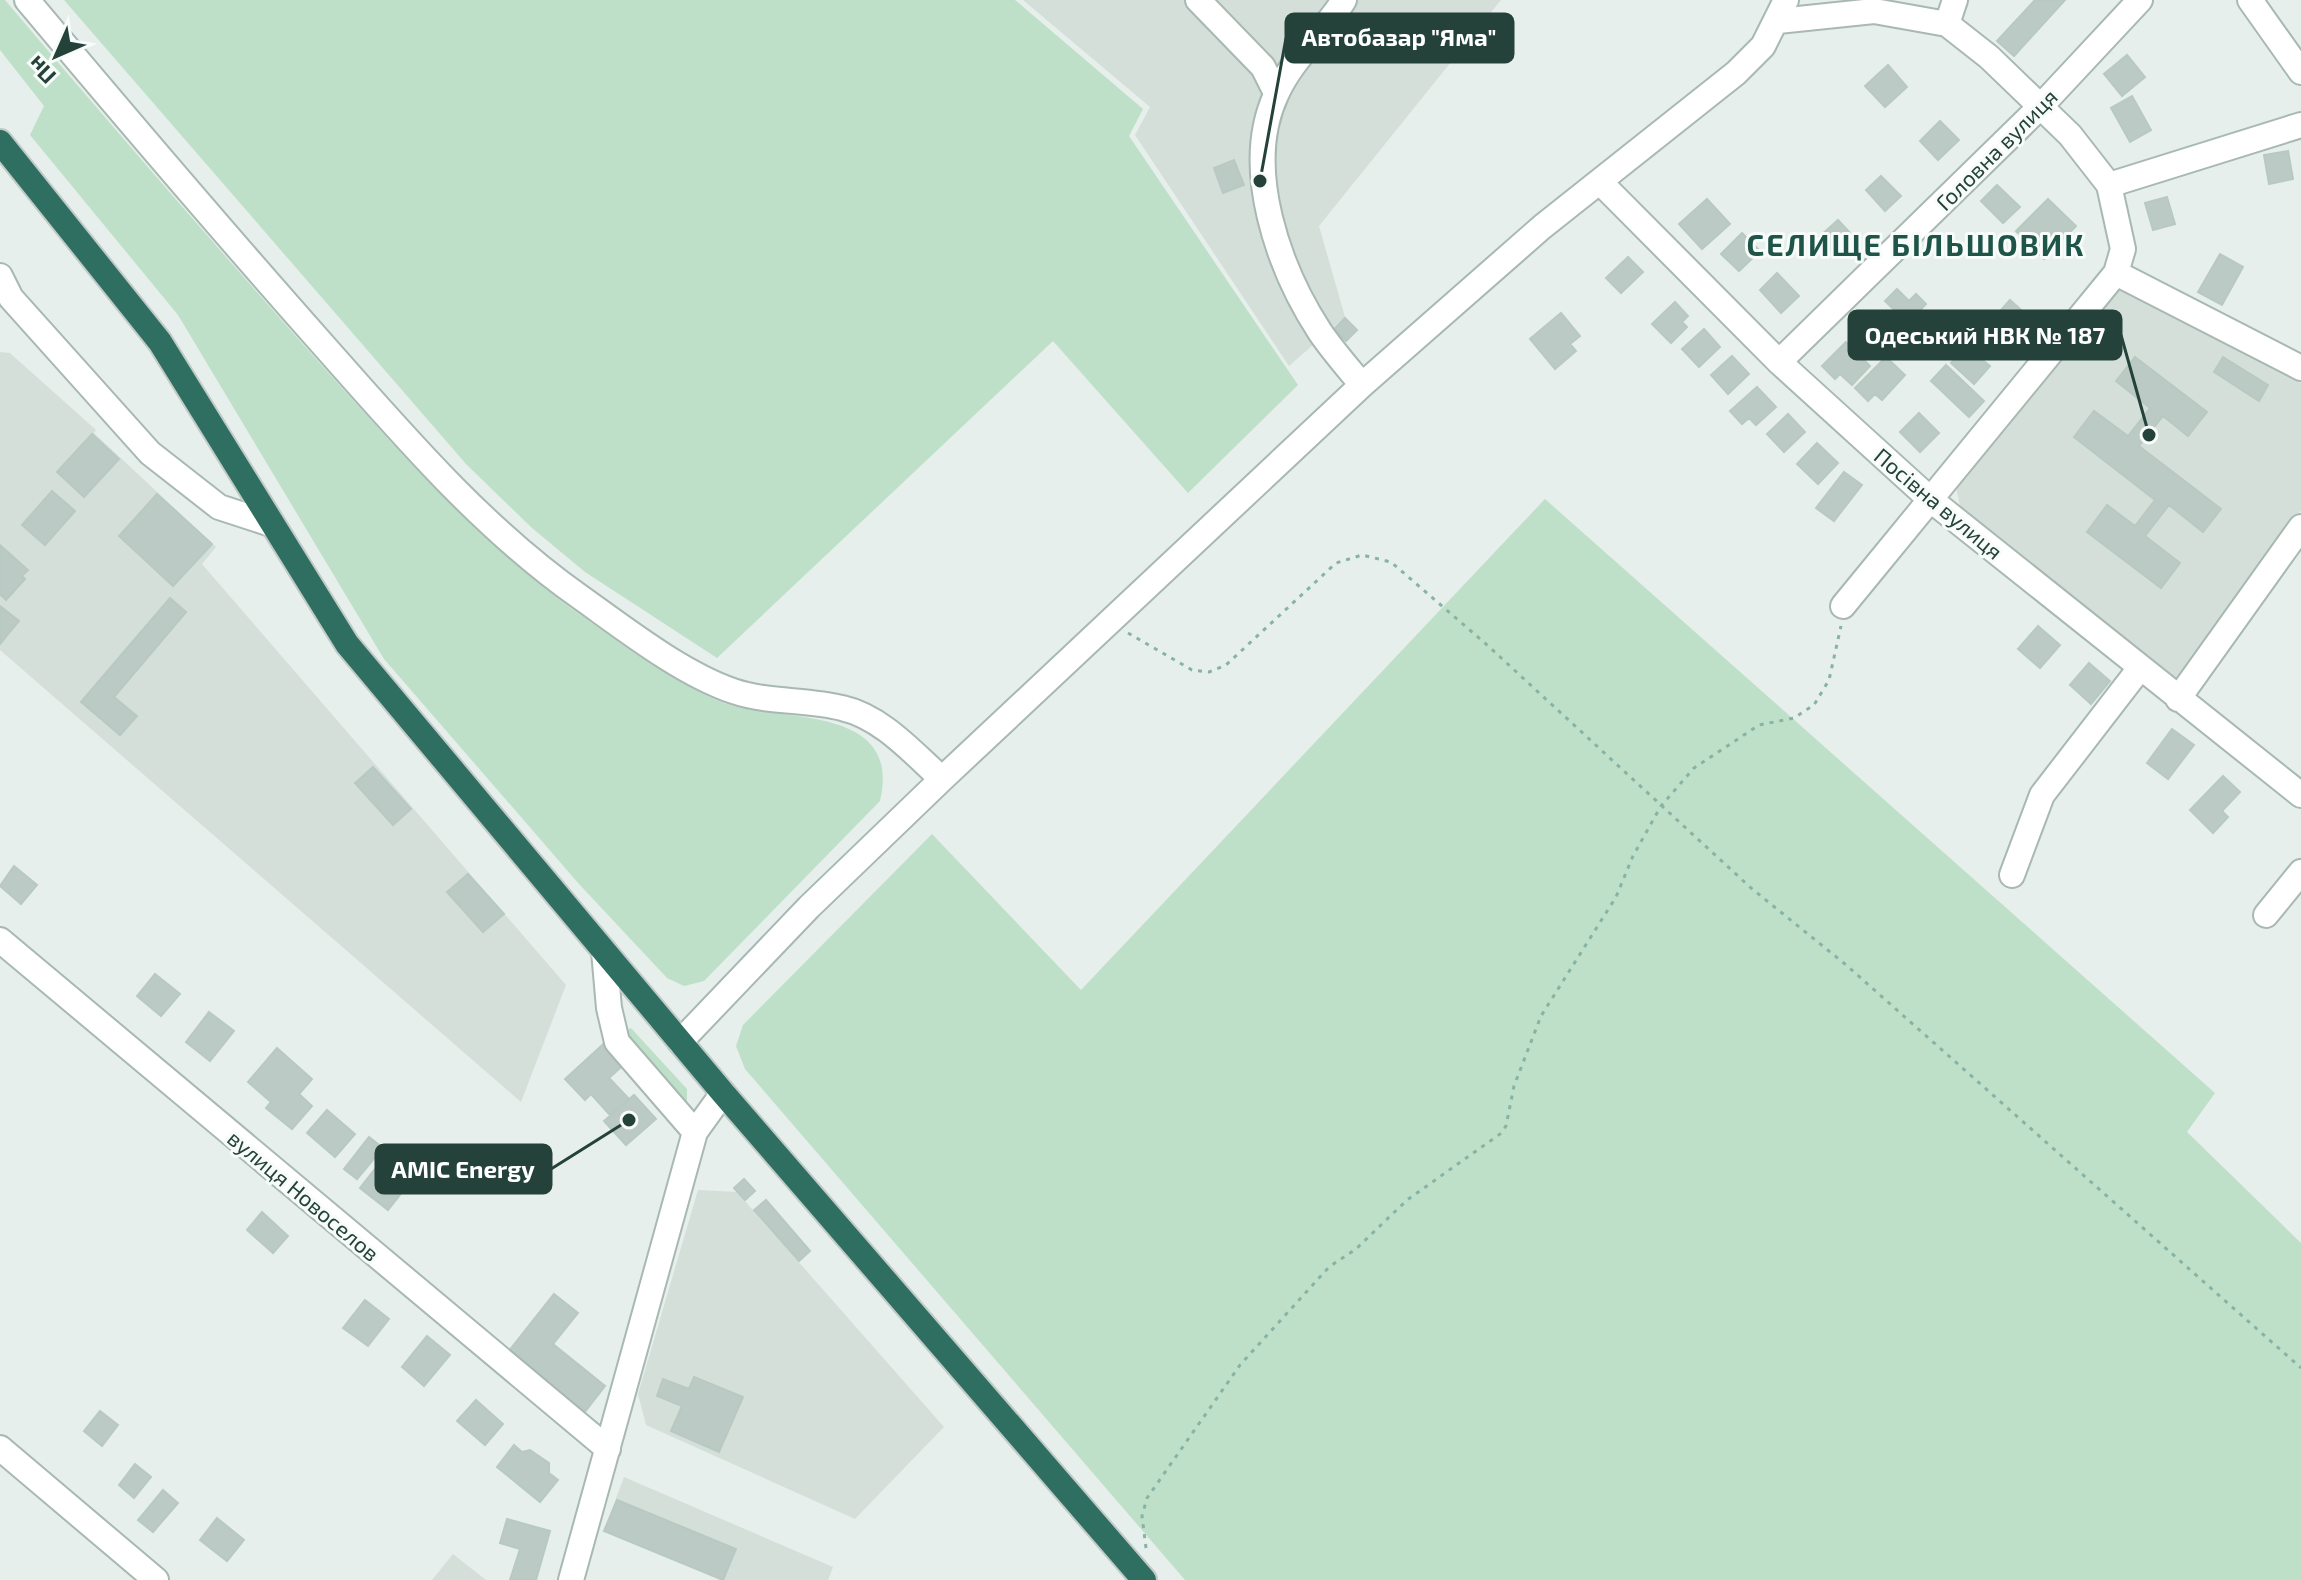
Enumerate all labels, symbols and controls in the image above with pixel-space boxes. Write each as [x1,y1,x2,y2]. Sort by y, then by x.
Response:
callout: Автобазар "Яма" [1286,14,1513,62]
north arrow [16,16,96,96]
text: Автобазар "Яма" [1302,22,1496,51]
text: Пн [22,52,60,90]
street label: Головна вулиця [1930,83,2063,216]
district label: СЕЛИЩЕ БІЛЬШОВИК [1747,226,2085,262]
callout: Одеський НВК № 187 [1849,311,2121,359]
text: Одеський НВК № 187 [1865,320,2106,349]
street label: Посівна вулиця [1869,442,2008,565]
street label: вулиця Новоселов [222,1124,385,1267]
callout: AMIC Energy [376,1145,551,1193]
text: AMIC Energy [391,1154,535,1183]

